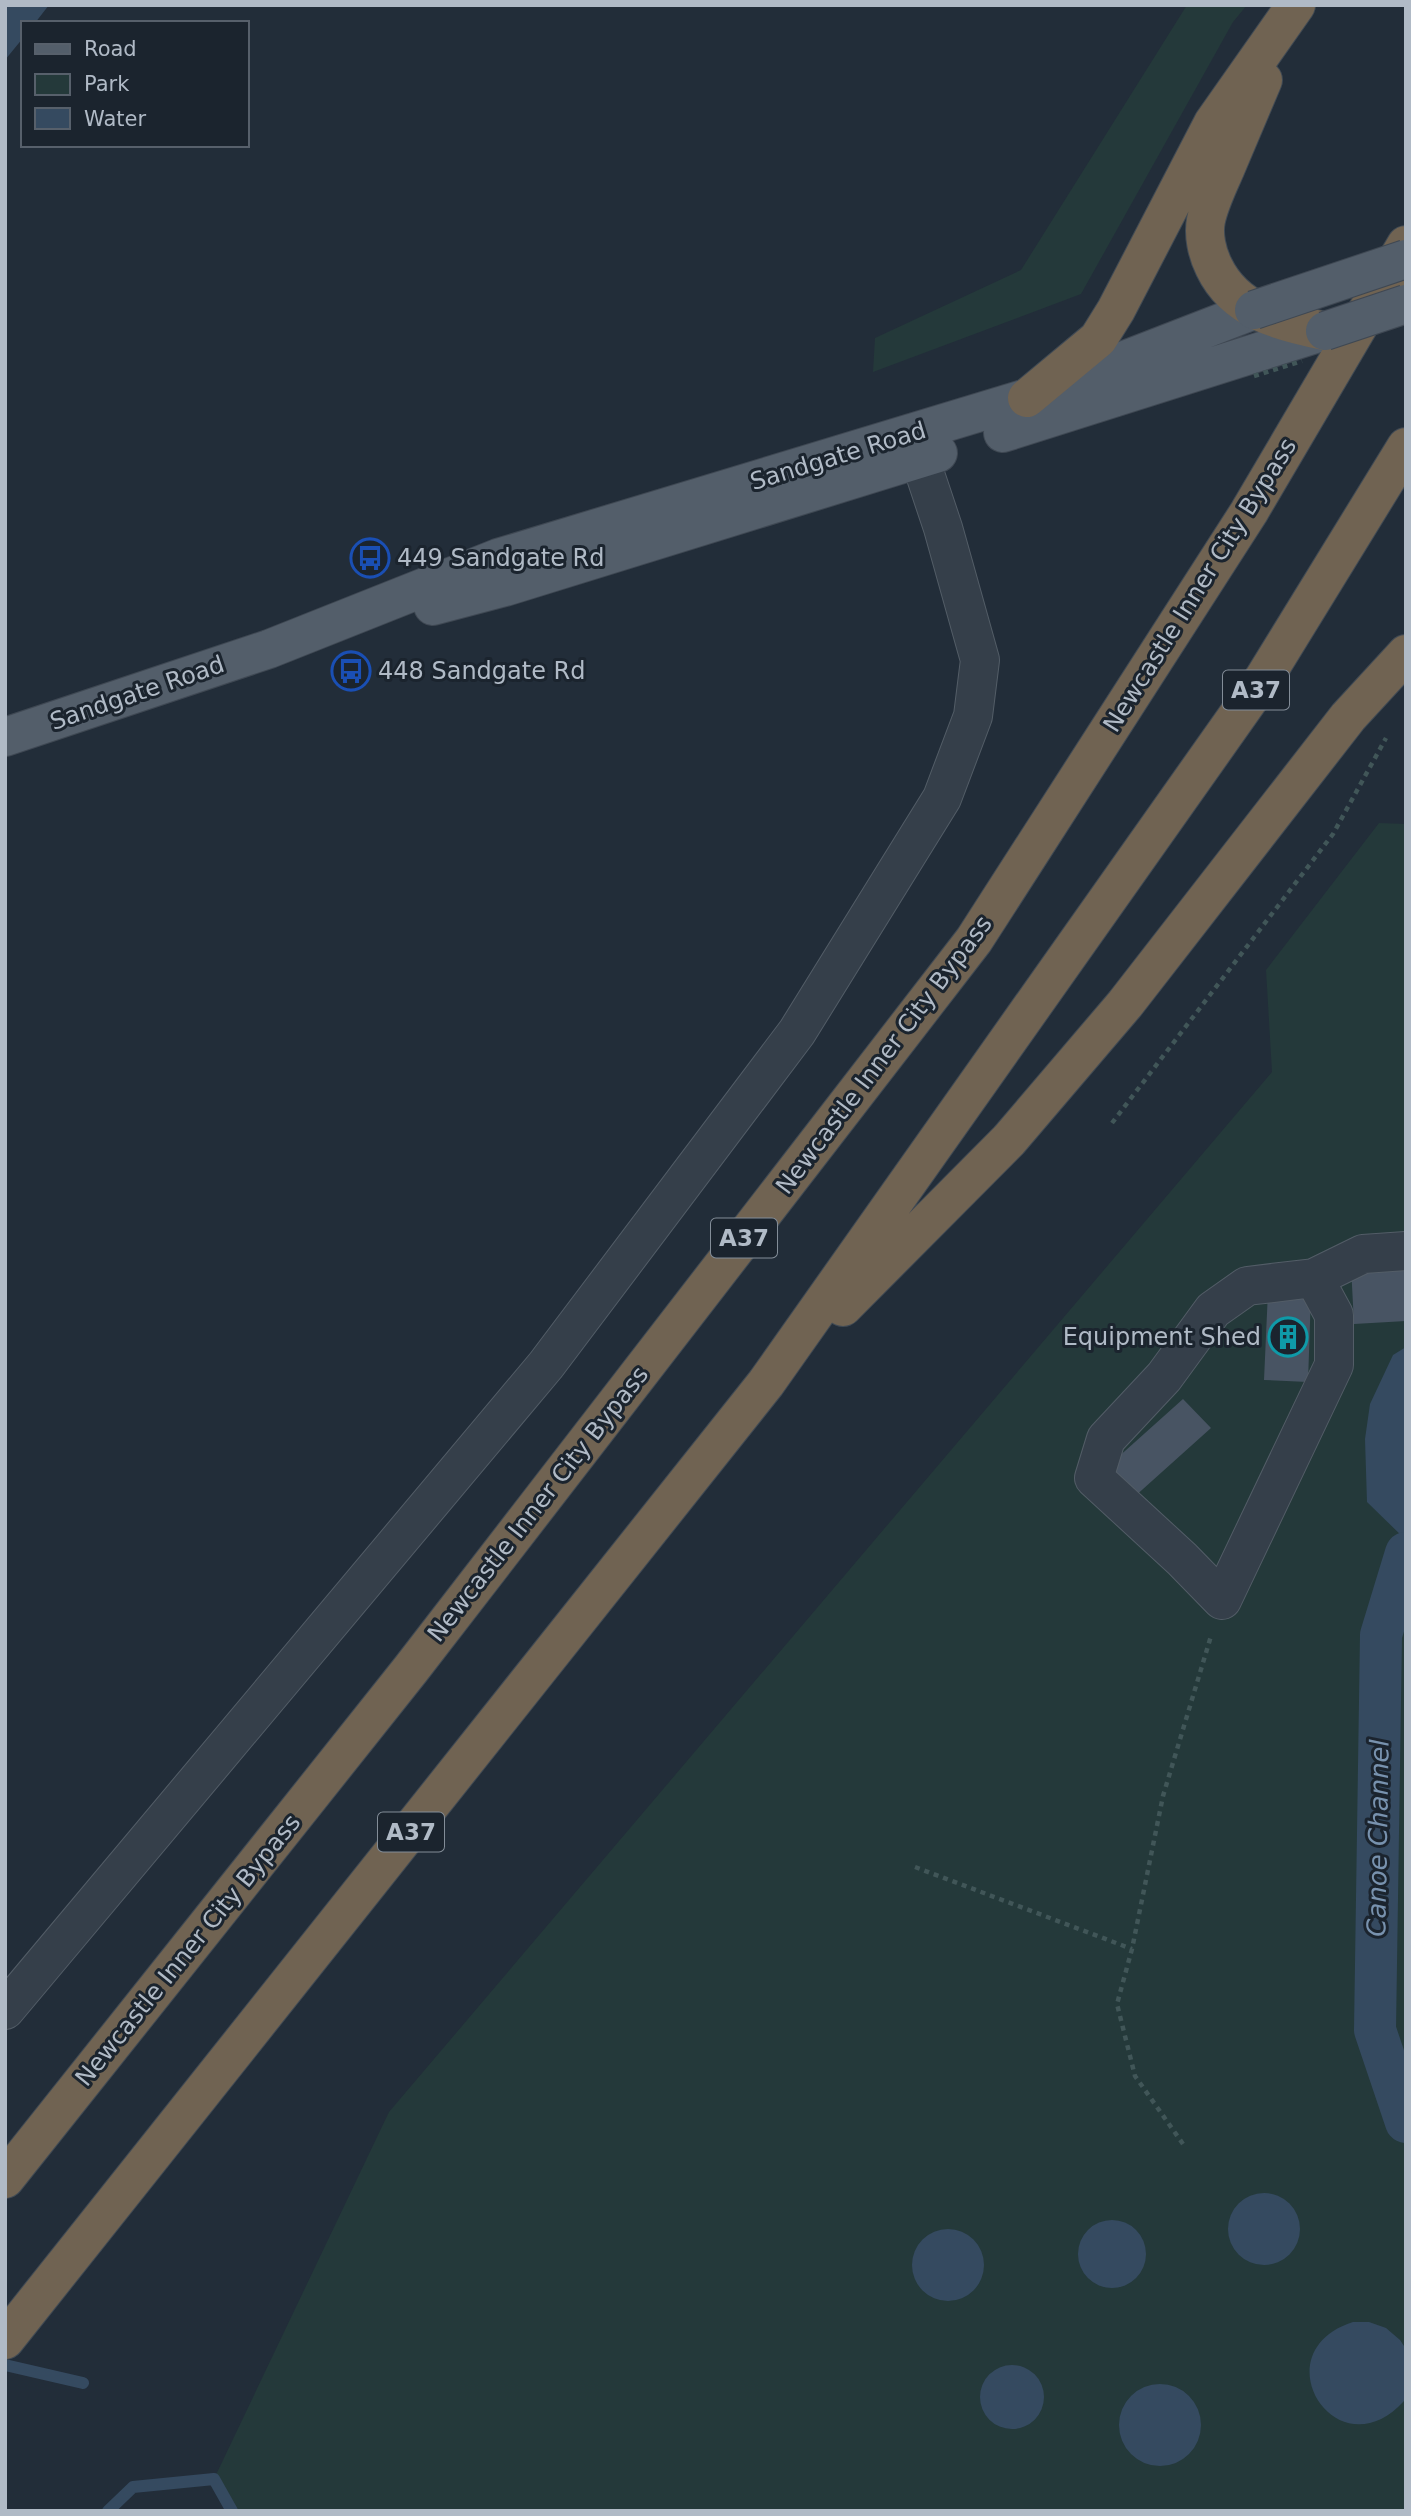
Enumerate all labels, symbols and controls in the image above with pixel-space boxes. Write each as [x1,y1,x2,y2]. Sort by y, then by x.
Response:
legend [21,21,248,147]
text: Road [84,37,137,61]
text: Park [84,72,130,96]
text: Water [84,107,146,131]
street label: Sandgate Road [747,416,929,496]
street label: Newcastle Inner City Bypass [1098,433,1302,737]
bus stop icon: 449 Sandgate Rd [349,537,391,579]
place label: 449 Sandgate Rd [397,544,604,572]
street label: Sandgate Road [46,650,228,736]
bus stop icon: 448 Sandgate Rd [330,650,372,692]
place label: 448 Sandgate Rd [378,657,585,685]
road number: A37 [1223,670,1289,710]
street label: Newcastle Inner City Bypass [770,910,998,1200]
road number: A37 [711,1218,777,1258]
building icon: Equipment Shed [1267,1316,1309,1358]
place label: Equipment Shed [1063,1323,1261,1351]
street label: Newcastle Inner City Bypass [422,1361,654,1647]
water label: Canoe Channel [1361,1738,1395,1937]
street label: Newcastle Inner City Bypass [70,1809,306,2091]
road number: A37 [378,1812,444,1852]

